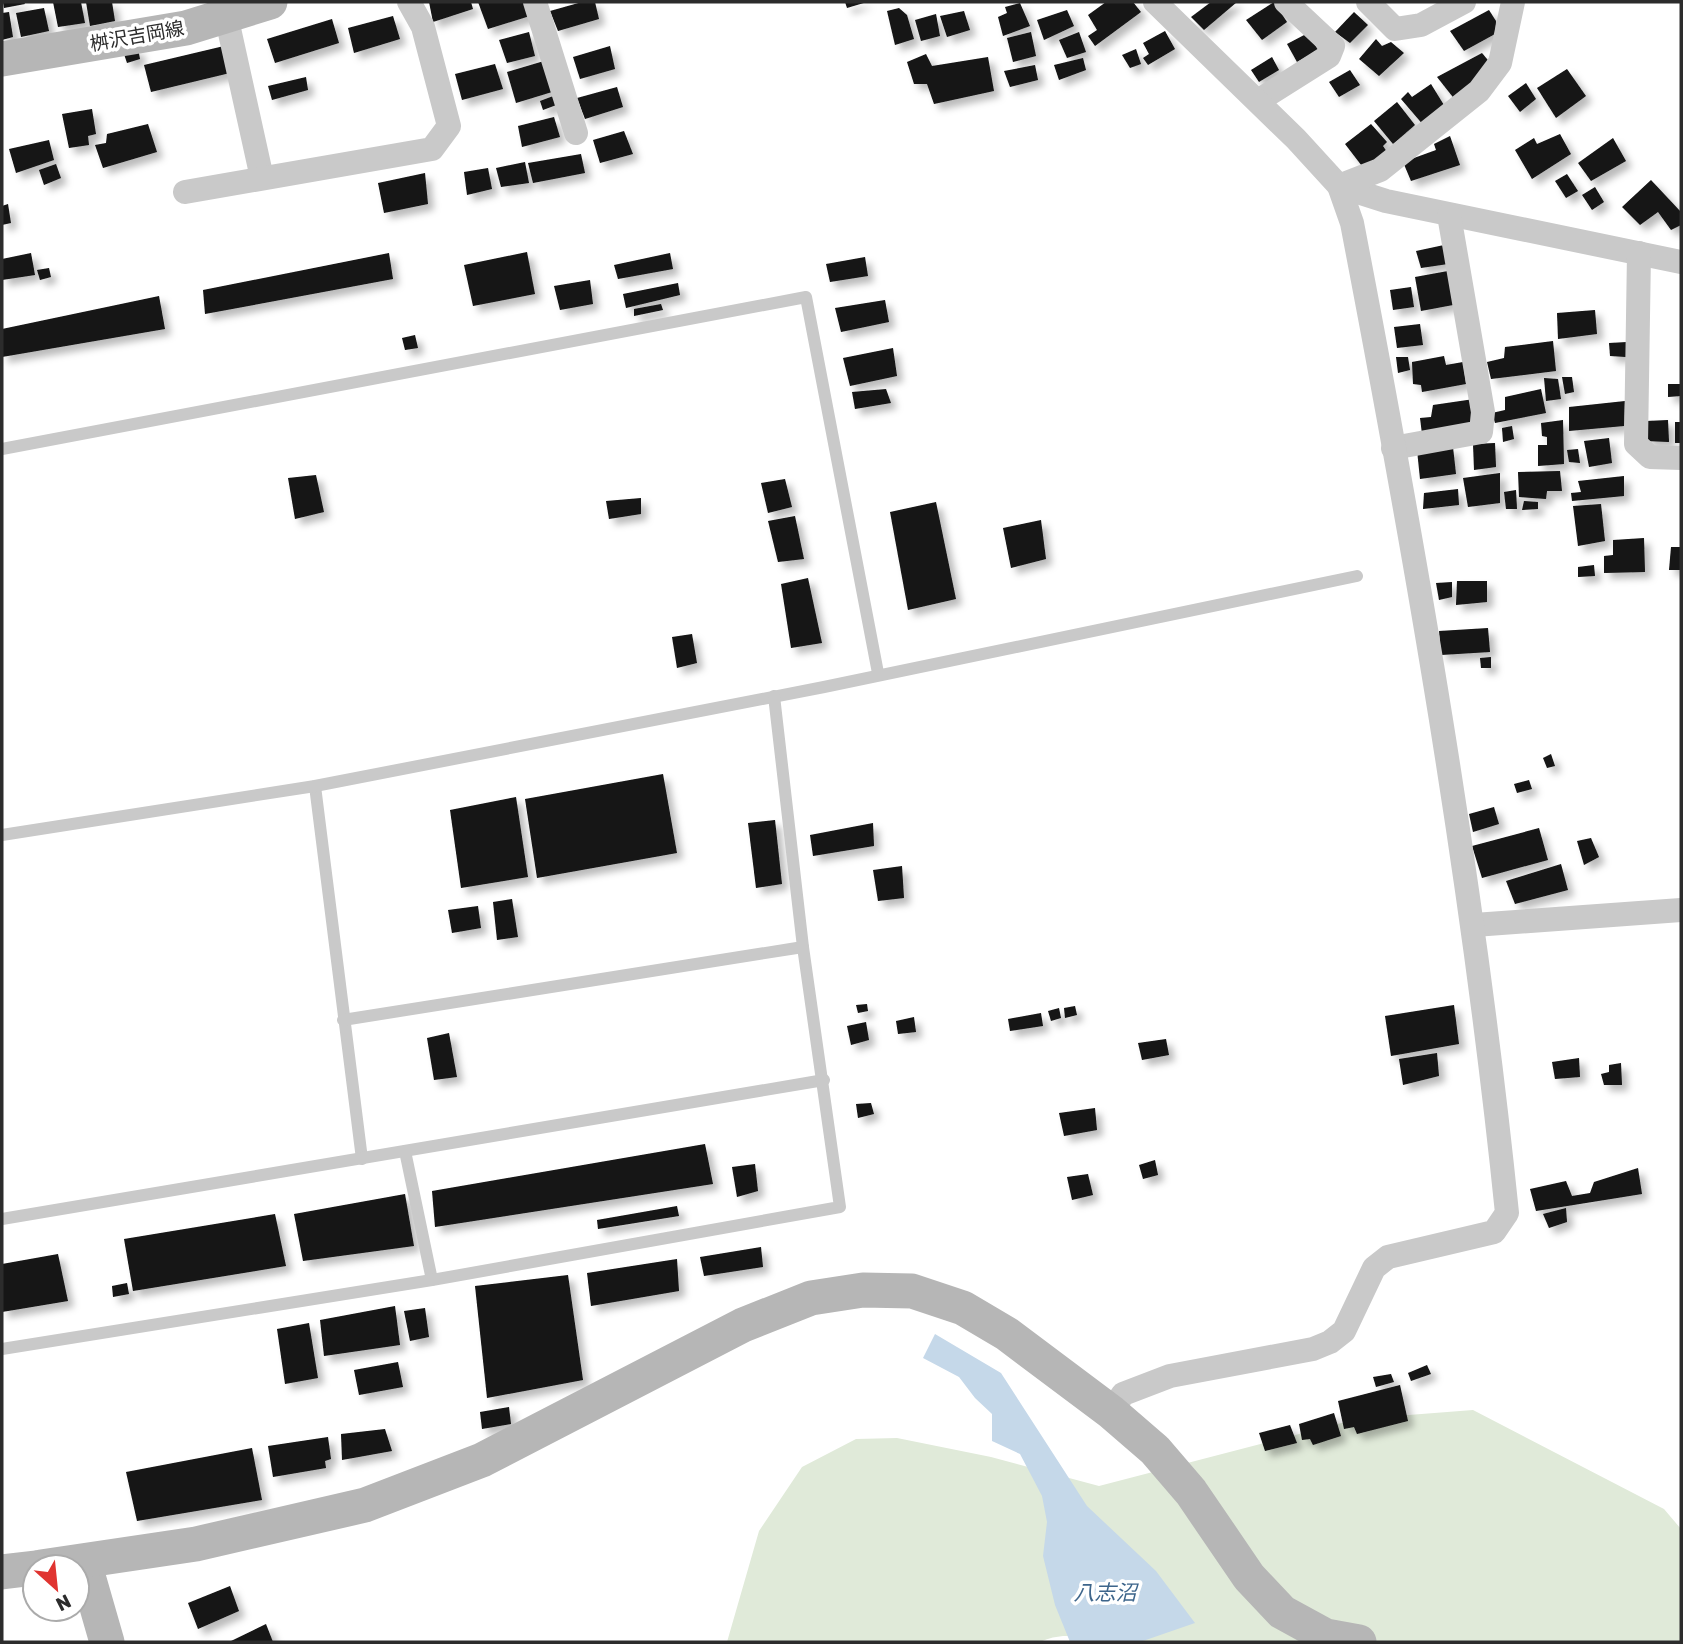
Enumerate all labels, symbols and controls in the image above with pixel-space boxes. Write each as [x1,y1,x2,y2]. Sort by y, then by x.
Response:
street label: 桝沢吉岡線 [88,16,186,56]
north arrow [21,1553,91,1623]
water label: 八志沼 [1074,1580,1139,1605]
text: N [52,1589,75,1616]

